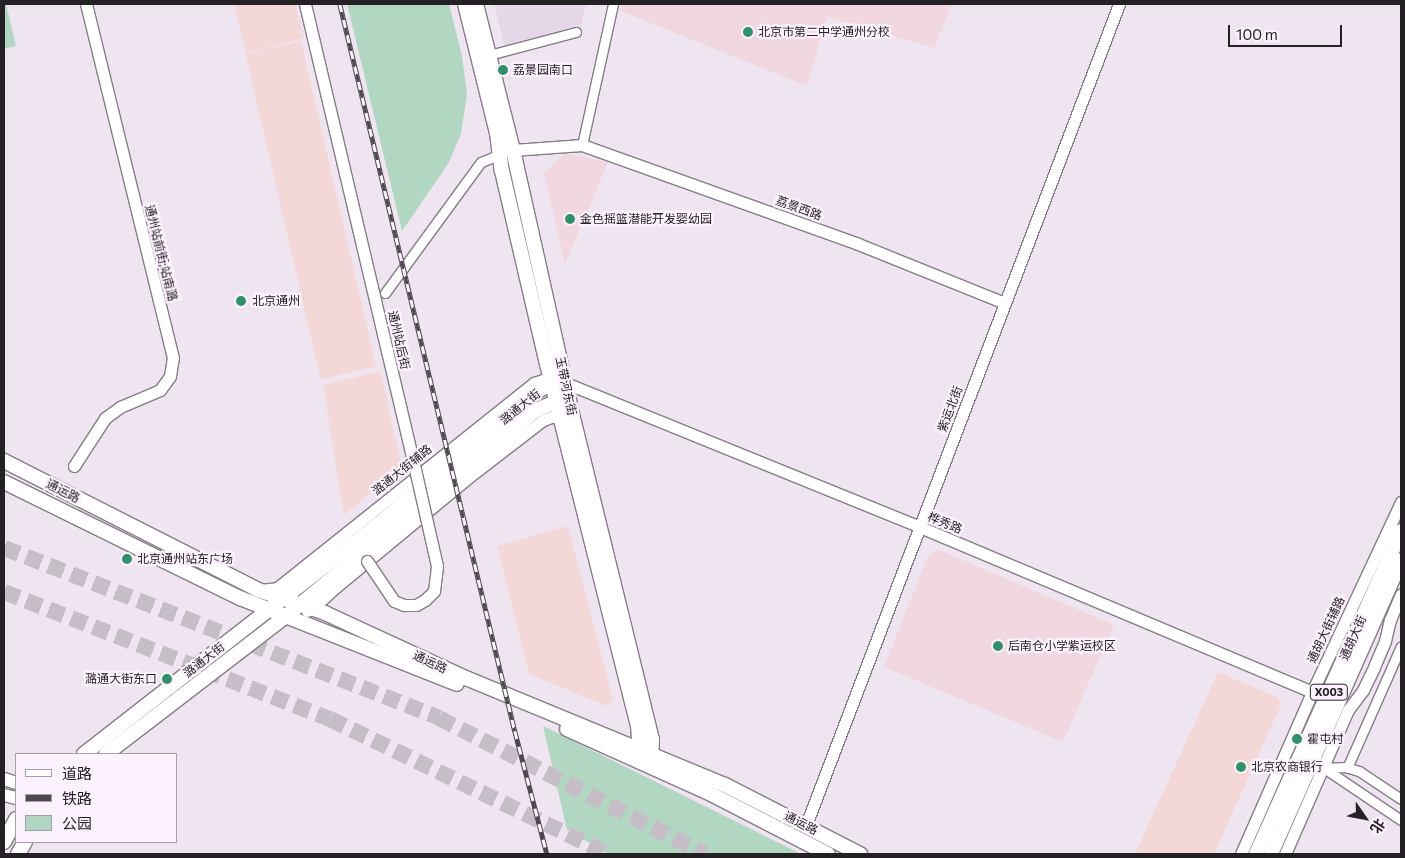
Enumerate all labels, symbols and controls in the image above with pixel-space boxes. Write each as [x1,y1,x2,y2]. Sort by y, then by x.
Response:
scale bar [1230,15,1344,47]
place label: 北京市第二中学通州分校 [758,25,890,39]
text: 100 m [1236,25,1278,43]
marker: 北京市第二中学通州分校 [742,26,754,38]
place label: 荔景园南口 [513,63,573,77]
marker: 荔景园南口 [497,64,509,76]
street label: 荔景西路 [774,193,824,223]
street label: 通州站前街;站南潞 [142,203,180,303]
place label: 金色摇篮潜能开发婴幼园 [580,212,712,226]
marker: 金色摇篮潜能开发婴幼园 [564,213,576,225]
marker: 北京通州 [234,294,248,308]
place label: 北京通州 [252,294,300,308]
street label: 通州站后街 [385,309,413,371]
street label: 玉带河东街 [553,355,579,417]
street label: 紫运北街 [935,384,965,434]
street label: 潞通大街 [497,386,543,428]
street label: 潞通大街辅路 [369,442,435,498]
street label: 通运路 [44,476,82,506]
street label: 桦秀路 [926,509,964,537]
place label: 北京通州站东广场 [137,552,233,566]
marker: 北京通州站东广场 [121,553,133,565]
street label: 通胡大街辅路 [1304,594,1348,666]
street label: 通胡大街 [1337,613,1369,663]
place label: 后南仓小学紫运校区 [1008,639,1116,653]
street label: 潞通大街 [181,640,227,680]
marker: 后南仓小学紫运校区 [992,640,1004,652]
street label: 通运路 [411,648,449,676]
place label: 潞通大街东口 [85,672,157,686]
marker: 潞通大街东口 [161,673,173,685]
road number: X003 [1309,684,1349,700]
place label: 霍屯村 [1307,732,1343,746]
marker: 霍屯村 [1291,733,1303,745]
legend [15,753,178,843]
place label: 北京农商银行 [1251,760,1323,774]
marker: 北京农商银行 [1235,761,1247,773]
text: 道路 [62,764,92,782]
text: 铁路 [62,789,92,807]
north arrow [1340,793,1390,843]
street label: 通运路 [782,808,820,838]
text: 公园 [62,814,92,832]
text: 北 [1367,816,1389,837]

